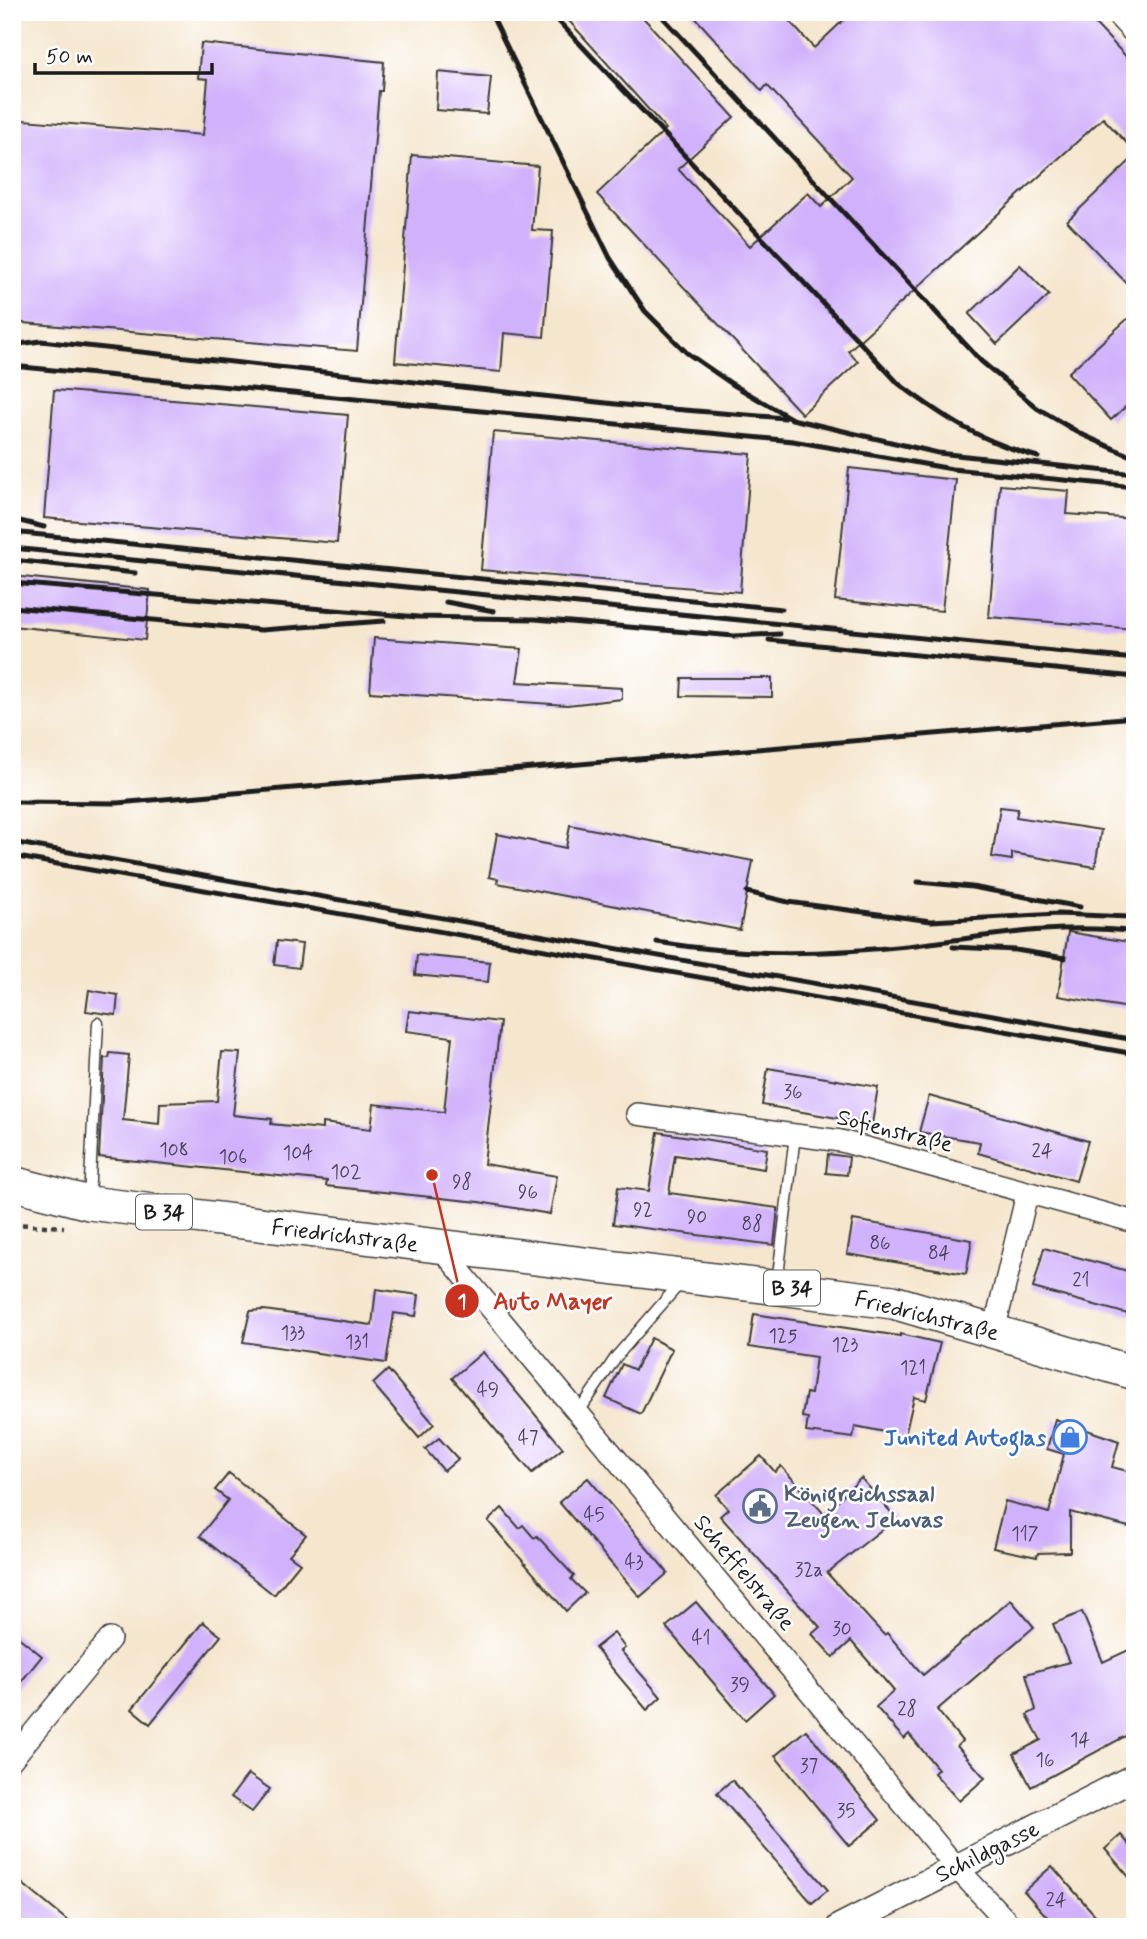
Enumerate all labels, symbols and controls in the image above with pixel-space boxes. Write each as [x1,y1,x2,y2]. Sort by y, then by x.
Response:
scale bar [35,32,212,76]
text: 50 m [46,43,93,71]
house number: 36 [783,1080,803,1105]
street label: Sofienstraße [834,1103,955,1161]
house number: 108 [159,1138,189,1163]
house number: 24 [1032,1139,1052,1164]
house number: 104 [283,1141,313,1166]
house number: 106 [219,1145,247,1170]
house number: 102 [331,1160,361,1185]
house number: 98 [452,1170,472,1195]
house number: 96 [518,1180,538,1205]
road number: B 34 [136,1194,192,1230]
house number: 92 [633,1198,653,1223]
house number: 90 [687,1205,707,1230]
house number: 88 [741,1212,763,1237]
street label: Friedrichstraße [270,1213,420,1261]
house number: 86 [869,1231,891,1256]
house number: 84 [928,1241,950,1266]
house number: 21 [1072,1268,1090,1293]
road number: B 34 [764,1270,820,1306]
callout: Auto Mayer [444,1278,627,1323]
street label: Friedrichstraße [851,1285,1002,1349]
text: Auto Mayer [493,1287,613,1318]
text: 1 [457,1288,467,1316]
house number: 133 [281,1321,305,1346]
house number: 125 [768,1324,798,1349]
house number: 131 [345,1330,369,1355]
house number: 123 [832,1333,858,1358]
house number: 121 [900,1356,926,1381]
house number: 49 [477,1378,499,1403]
shop icon: Junited Autoglas [1051,1418,1089,1456]
place label: Junited Autoglas [884,1424,1047,1457]
house number: 47 [518,1426,538,1451]
place label: Königreichssaal Zeugen Jehovas [784,1480,944,1539]
public building icon: Königreichssaal Zeugen Jehovas [741,1487,779,1525]
house number: 45 [583,1503,605,1528]
street label: Scheffelstraße [686,1509,801,1638]
house number: 117 [1011,1522,1039,1547]
house number: 43 [624,1550,644,1575]
house number: 32a [795,1558,823,1583]
house number: 30 [832,1617,852,1642]
house number: 41 [691,1626,711,1651]
house number: 39 [730,1673,750,1698]
house number: 28 [897,1697,917,1722]
house number: 14 [1070,1728,1090,1753]
house number: 16 [1035,1748,1055,1773]
house number: 37 [800,1754,818,1779]
house number: 35 [837,1799,855,1824]
street label: Schildgasse [931,1815,1046,1893]
house number: 24 [1046,1888,1066,1913]

